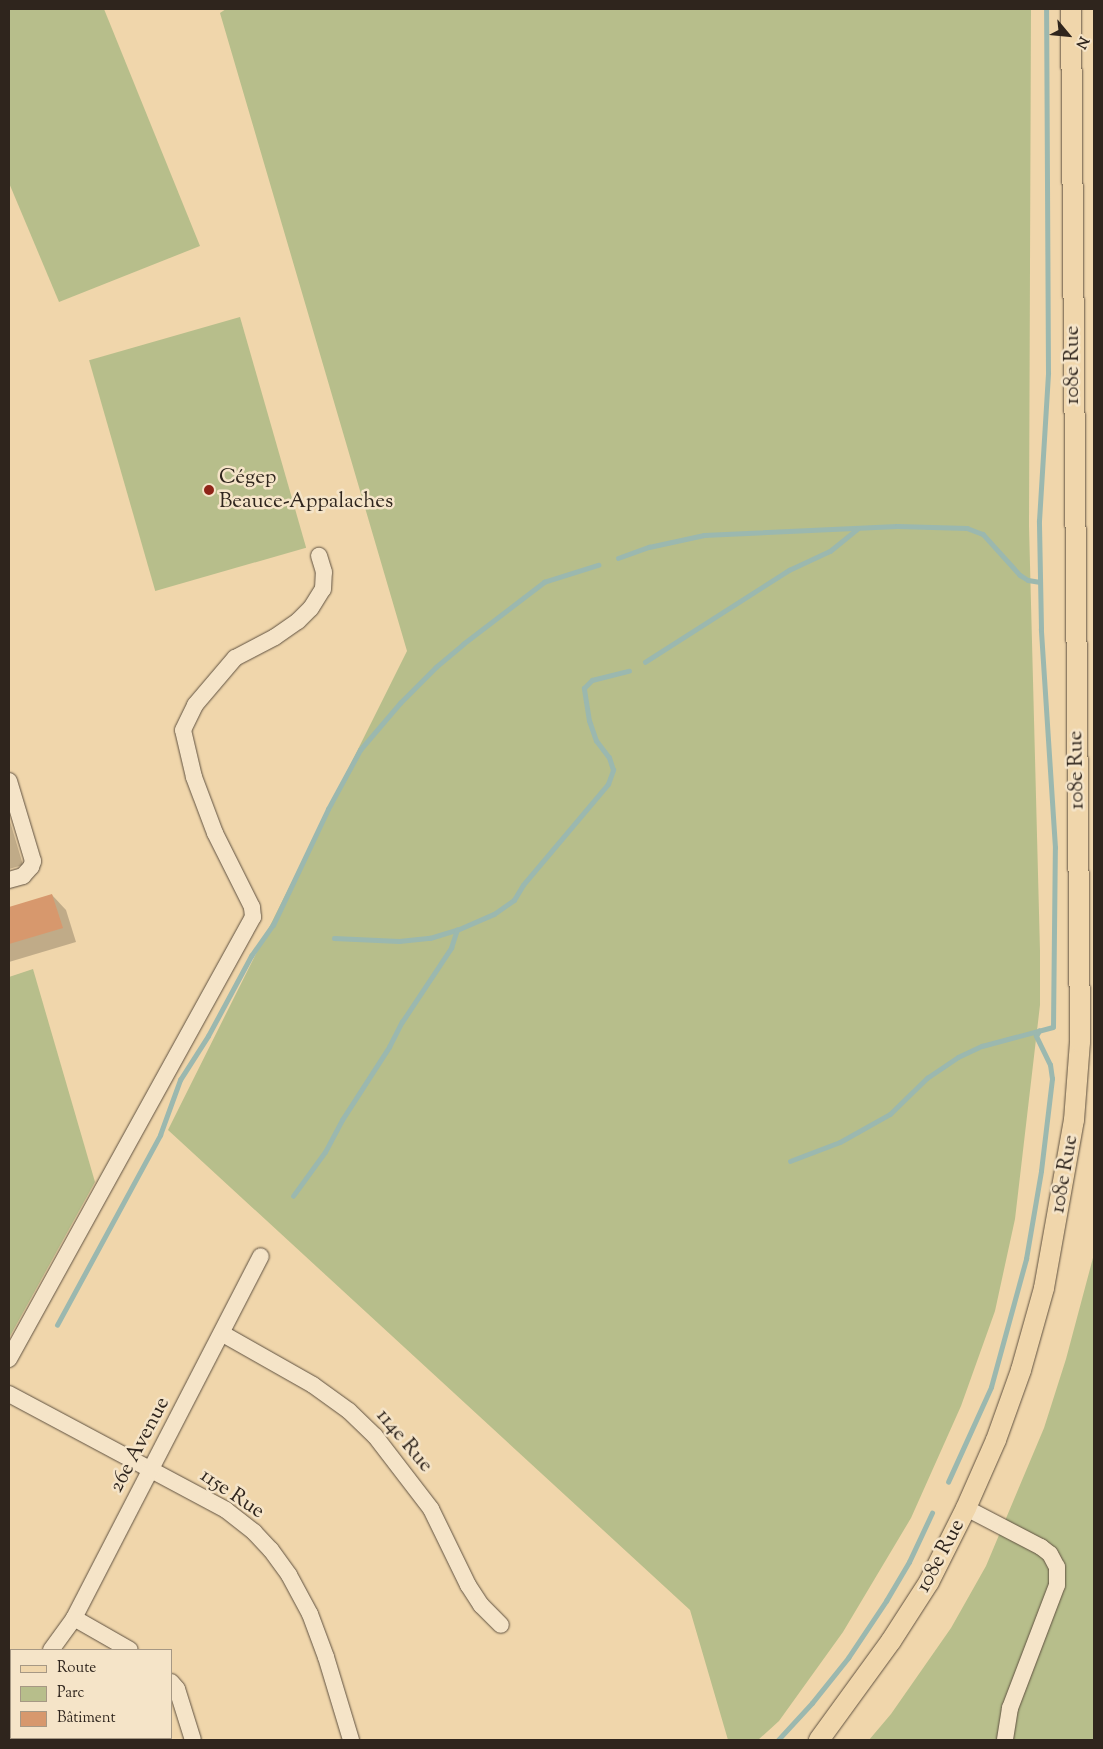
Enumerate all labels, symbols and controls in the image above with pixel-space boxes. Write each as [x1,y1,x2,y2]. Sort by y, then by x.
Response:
north arrow [1043,10,1093,60]
text: N [1070,32,1093,52]
street label: 108e Rue [1060,325,1086,405]
place label: Cégep Beauce-Appalaches [219,465,393,515]
marker: Cégep Beauce-Appalaches [203,484,215,496]
street label: 108e Rue [1064,730,1090,810]
street label: 108e Rue [1046,1133,1084,1215]
street label: 26e Avenue [104,1393,176,1497]
street label: 114e Rue [370,1404,438,1478]
street label: 115e Rue [195,1463,269,1525]
street label: 108e Rue [911,1515,971,1597]
legend [10,1649,172,1739]
text: Route [57,1658,96,1679]
text: Parc [57,1683,84,1704]
text: Bâtiment [57,1708,116,1729]

